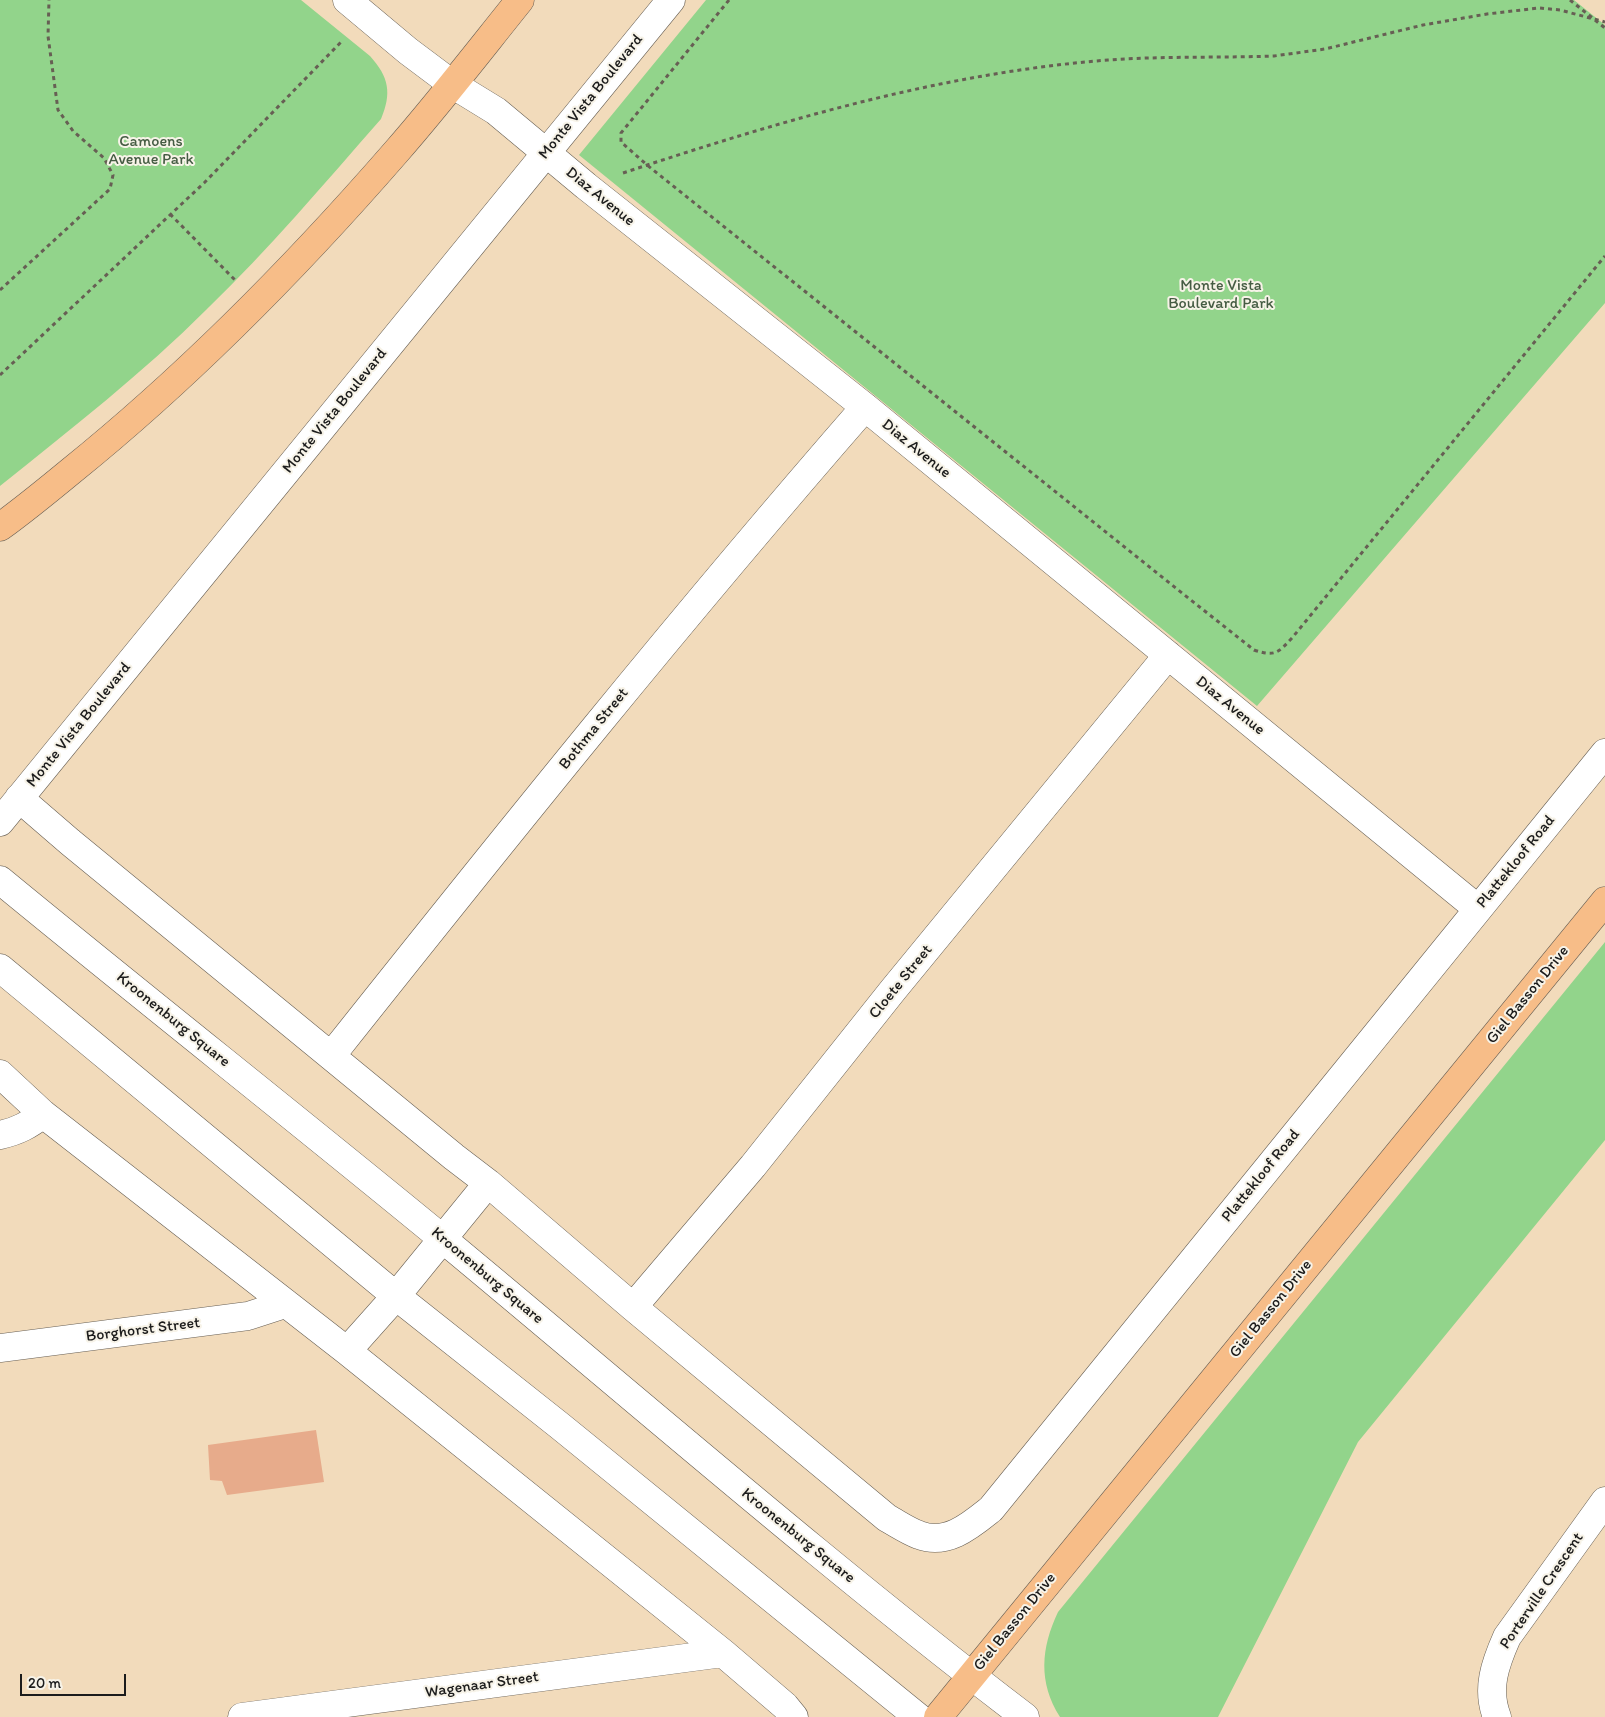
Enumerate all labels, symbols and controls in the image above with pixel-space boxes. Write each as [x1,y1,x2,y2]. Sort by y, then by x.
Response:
street label: Monte Vista Boulevard [535,31,647,163]
park label: Camoens Avenue Park [108,132,194,170]
street label: Diaz Avenue [561,163,639,231]
park label: Monte Vista Boulevard Park [1168,276,1274,314]
street label: Monte Vista Boulevard [279,345,391,477]
street label: Diaz Avenue [877,415,955,483]
street label: Monte Vista Boulevard [23,659,135,791]
street label: Diaz Avenue [1191,672,1269,740]
street label: Bothma Street [555,684,633,774]
street label: Plattekloof Road [1473,812,1559,912]
street label: Cloete Street [865,941,937,1023]
street label: Giel Basson Drive [1483,942,1573,1048]
street label: Kroonenburg Square [112,968,234,1072]
street label: Plattekloof Road [1218,1126,1304,1226]
street label: Kroonenburg Square [427,1223,547,1329]
street label: Giel Basson Drive [1226,1256,1316,1362]
street label: Borghorst Street [85,1313,201,1347]
street label: Kroonenburg Square [737,1484,859,1588]
street label: Porterville Crescent [1496,1529,1588,1653]
street label: Giel Basson Drive [970,1569,1060,1675]
scale bar [22,1664,129,1696]
street label: Wagenaar Street [424,1668,540,1702]
text: 20 m [28,1674,61,1692]

